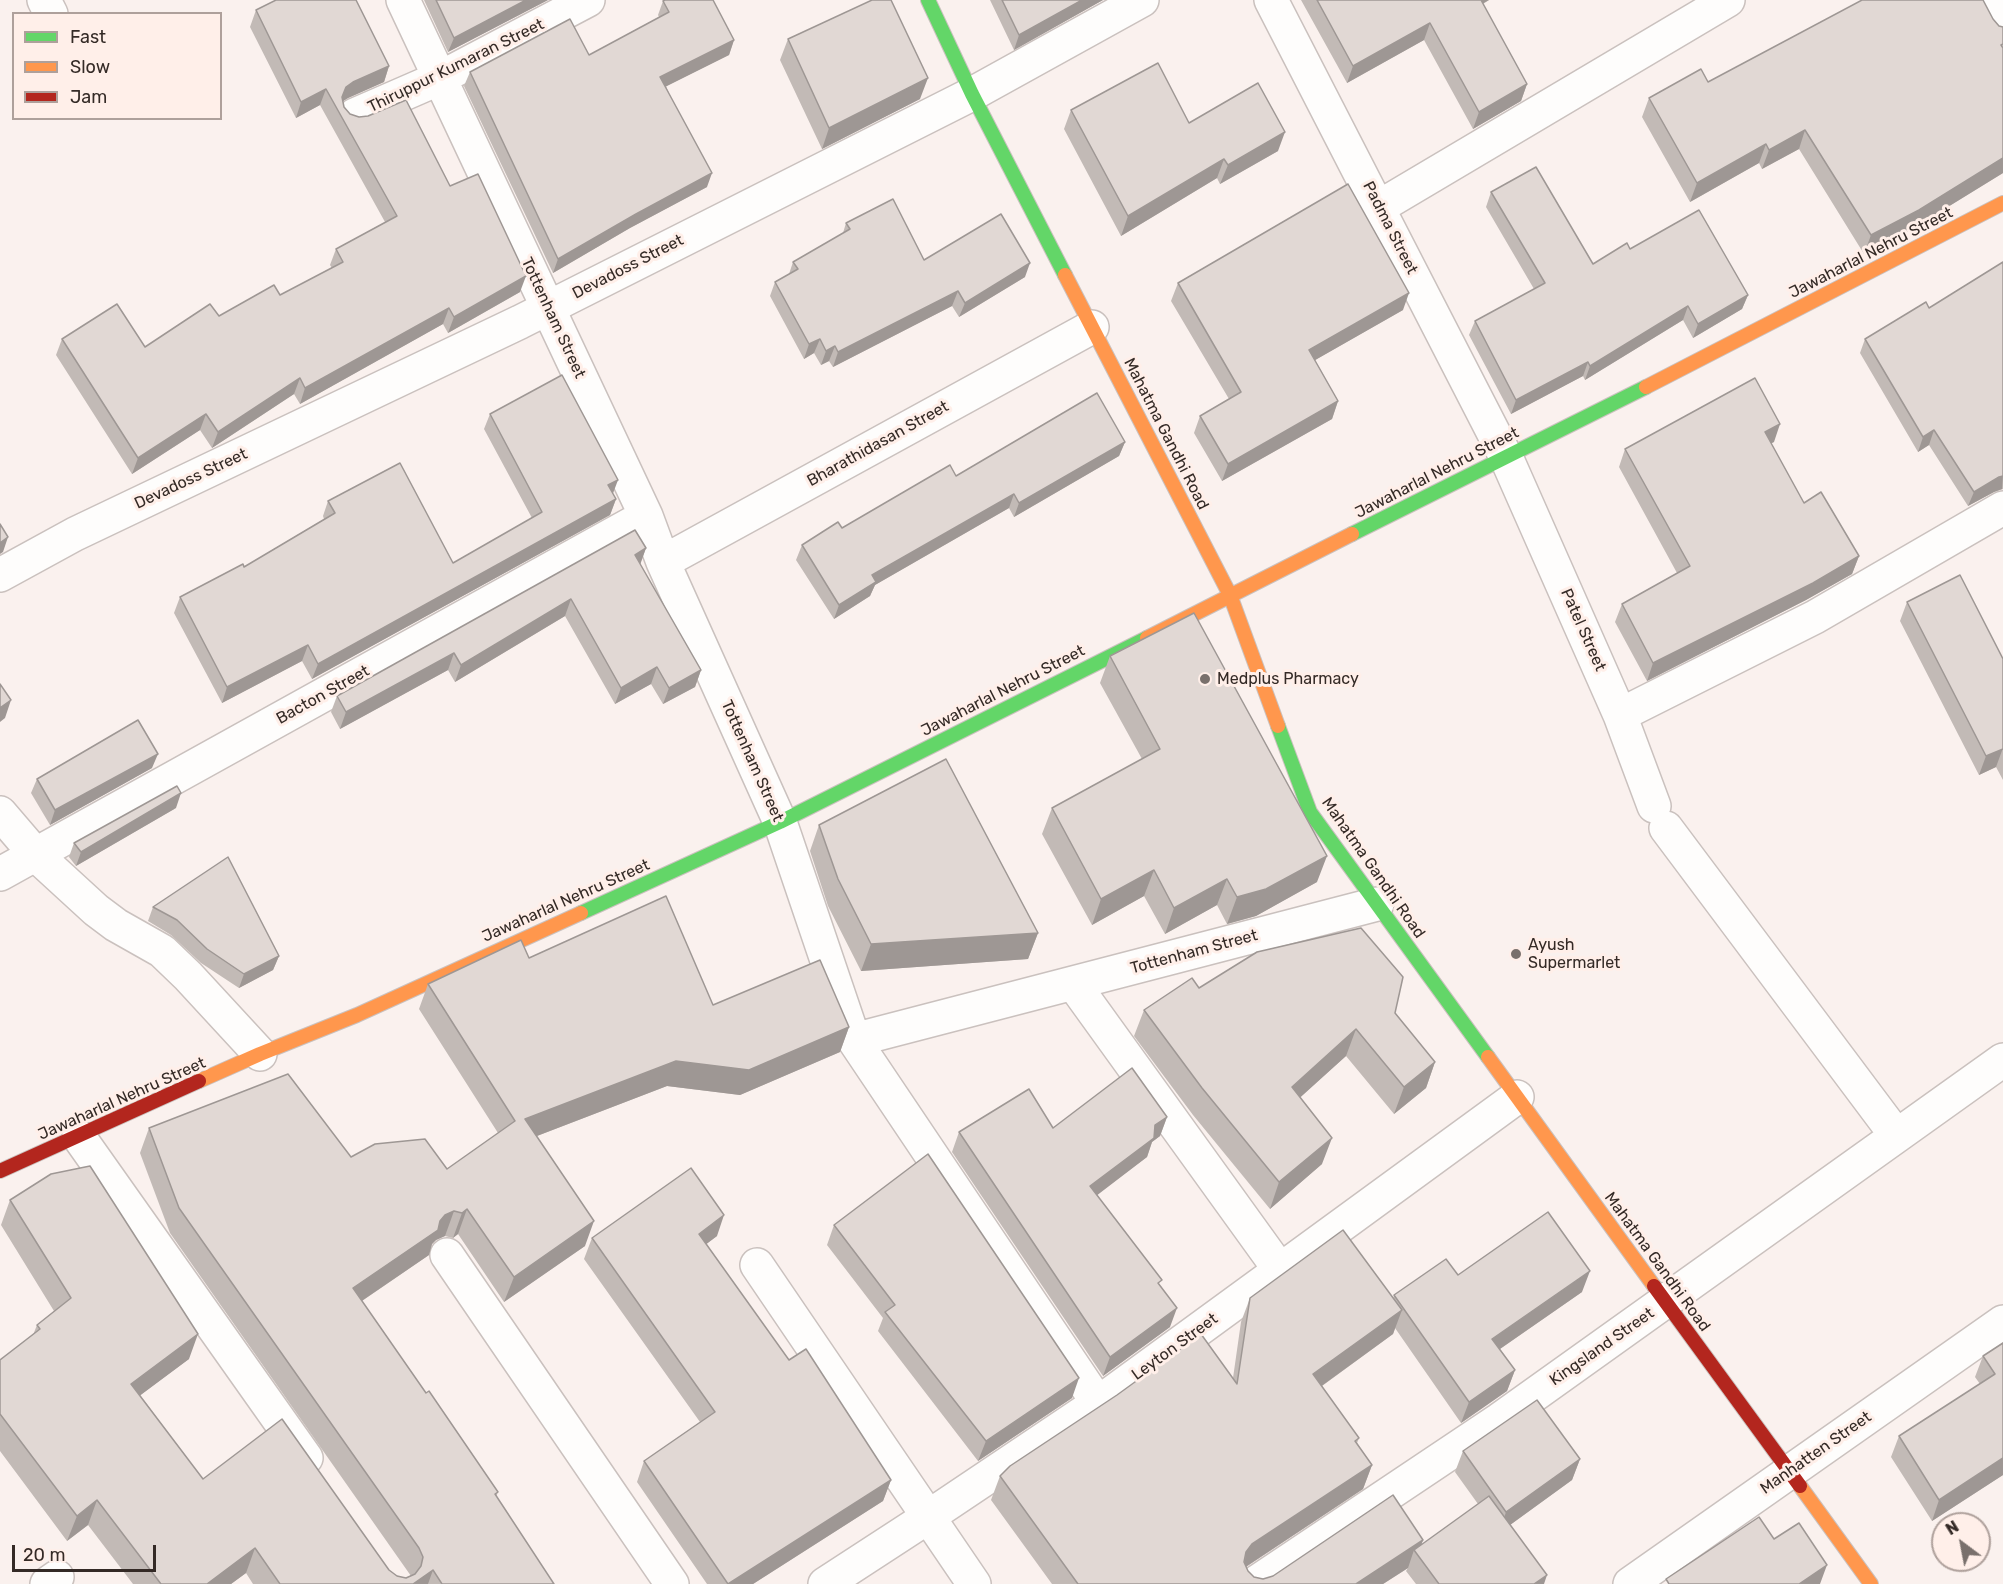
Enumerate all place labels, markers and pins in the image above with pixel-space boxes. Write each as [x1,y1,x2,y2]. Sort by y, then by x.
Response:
place label: Medplus Pharmacy [1217,669,1359,689]
marker: Medplus Pharmacy [1198,672,1212,686]
place label: Ayush Supermarlet [1528,935,1620,973]
marker: Ayush Supermarlet [1509,947,1523,961]

